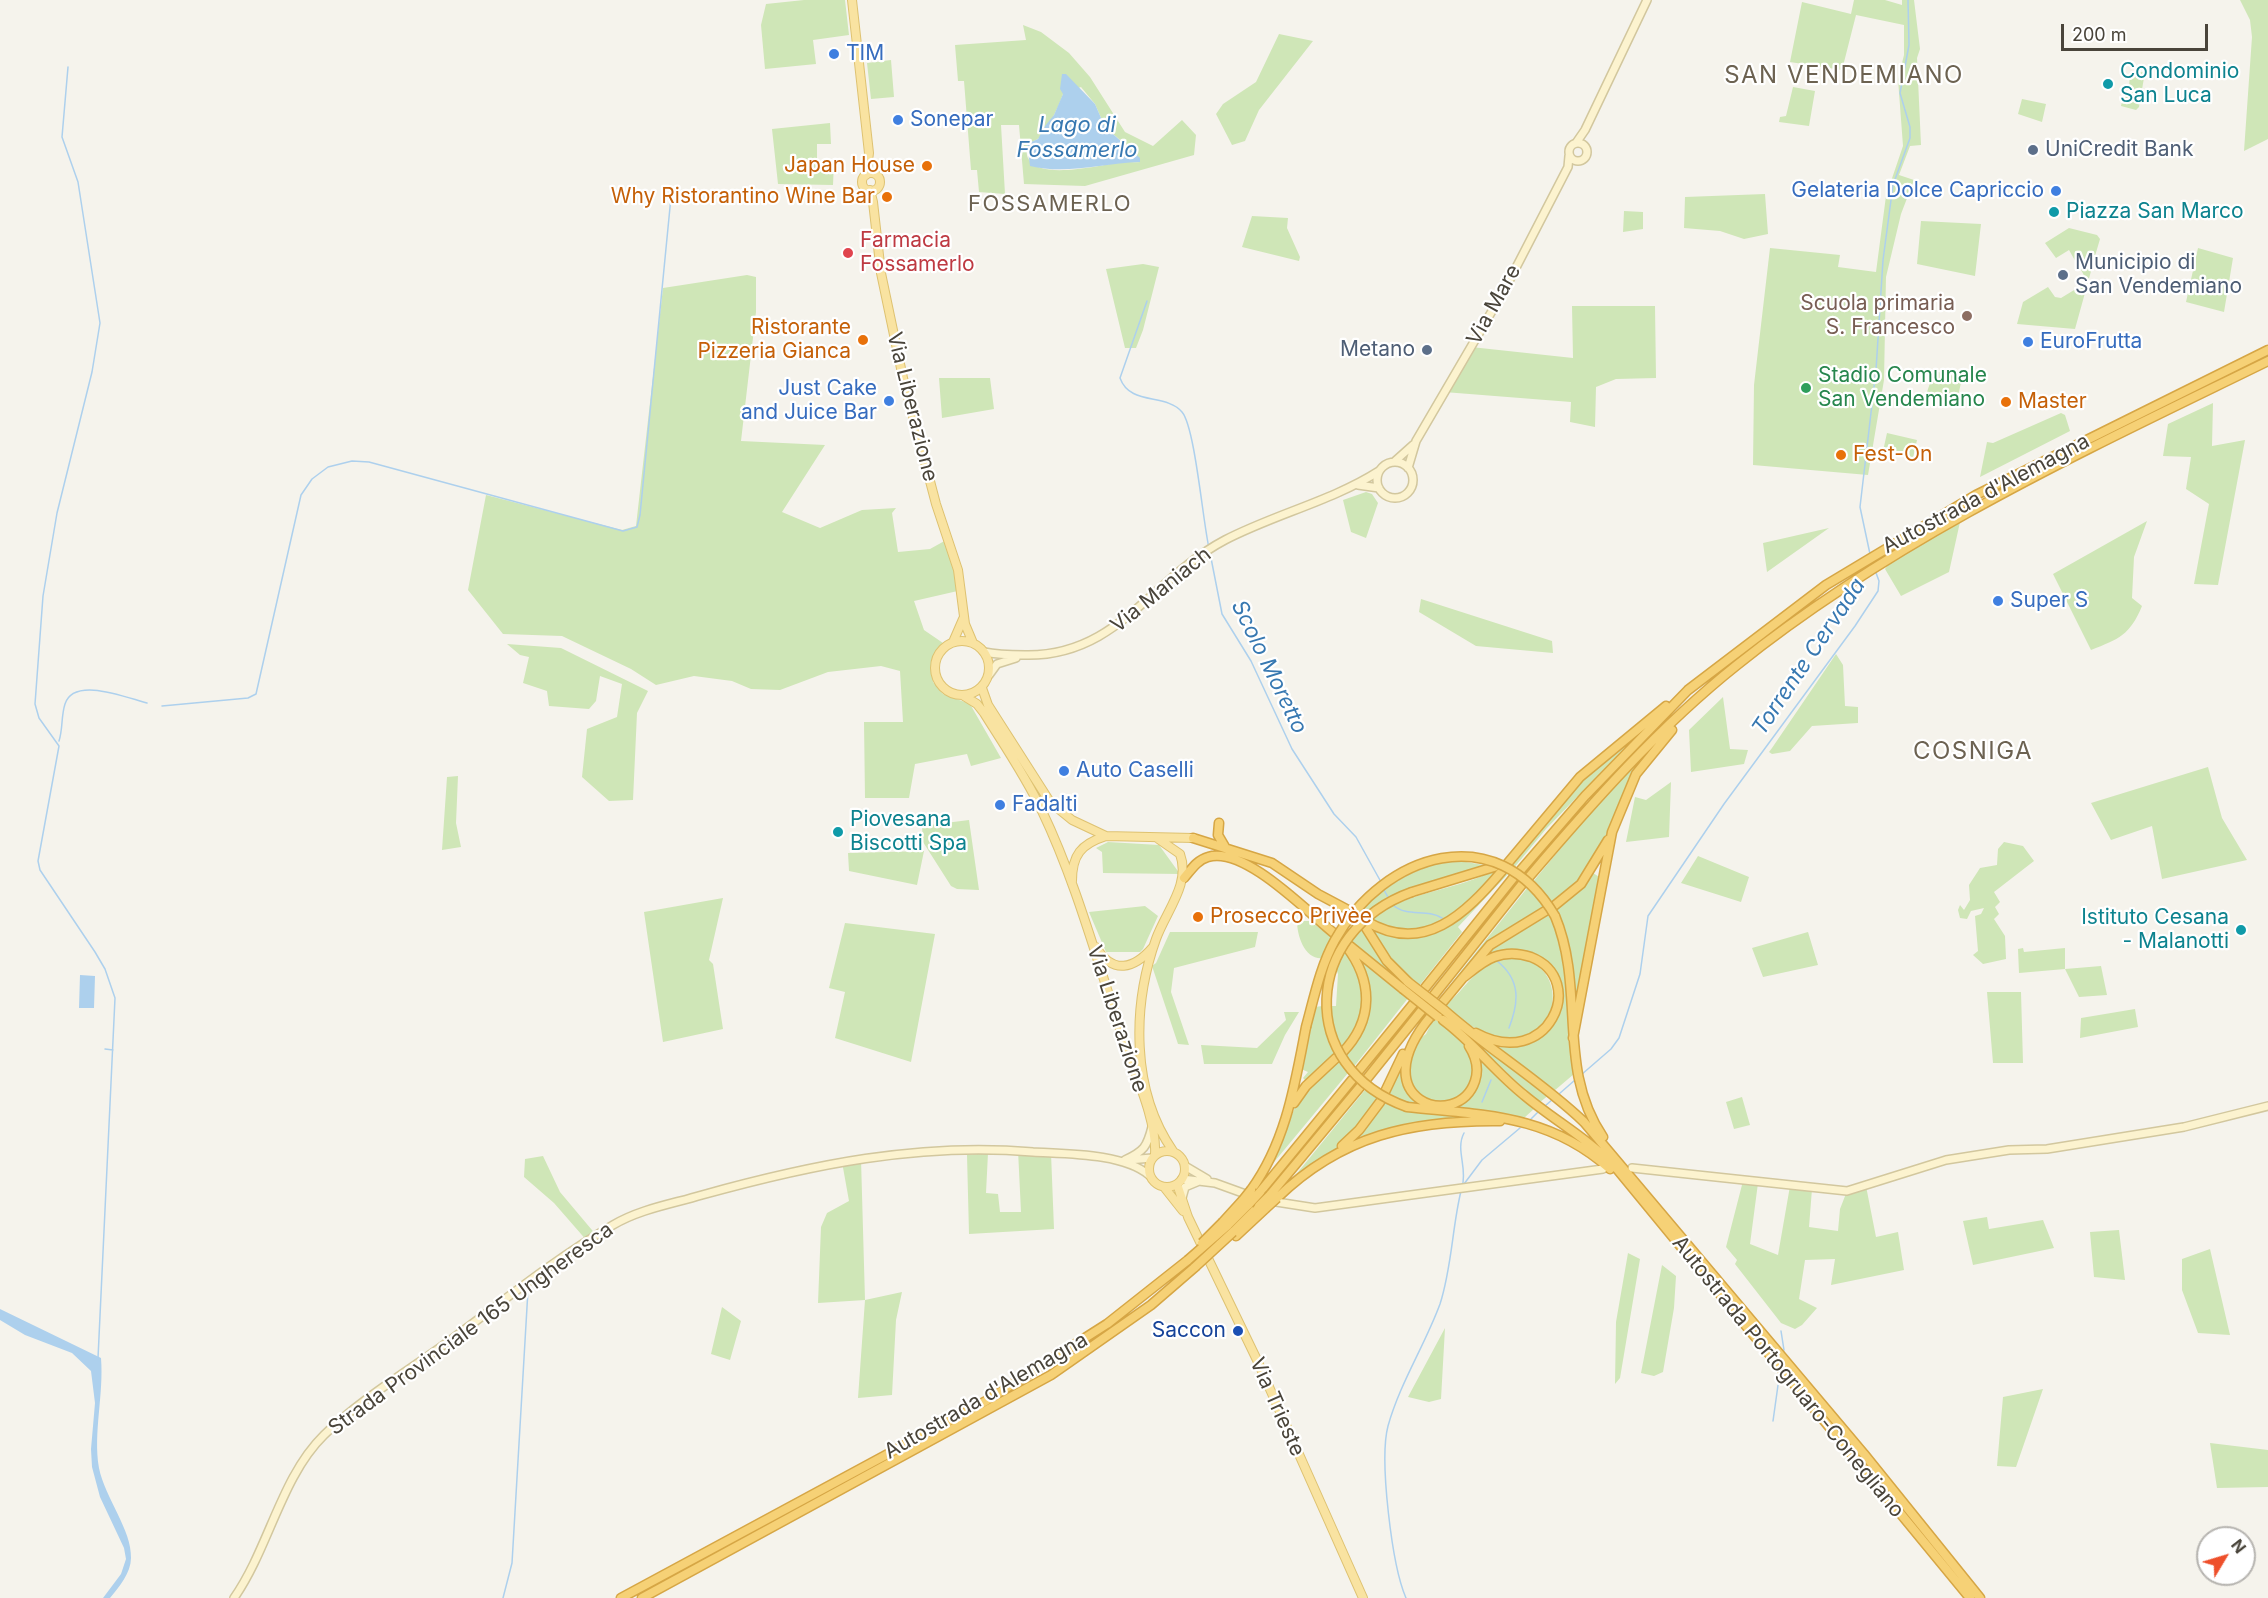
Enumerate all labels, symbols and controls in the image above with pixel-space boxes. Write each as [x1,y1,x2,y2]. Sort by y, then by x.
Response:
scale bar [2064,12,2211,50]
text: 200 m [2072,24,2127,45]
place label: TIM [846,41,884,67]
marker: TIM [827,47,841,61]
place label: Condominio San Luca [2120,59,2239,109]
district label: SAN VENDEMIANO [1724,62,1964,90]
marker: Condominio San Luca [2101,77,2115,91]
place label: Sonepar [910,107,993,133]
water label: Lago di Fossamerlo [1016,112,1138,164]
marker: Sonepar [891,113,905,127]
place label: UniCredit Bank [2045,137,2193,163]
marker: UniCredit Bank [2026,143,2040,157]
place label: Japan House [784,153,915,179]
marker: Japan House [920,159,934,173]
place label: Gelateria Dolce Capriccio [1791,178,2044,204]
place label: Why Ristorantino Wine Bar [611,184,875,210]
marker: Gelateria Dolce Capriccio [2049,184,2063,198]
marker: Why Ristorantino Wine Bar [880,190,894,204]
district label: FOSSAMERLO [968,191,1132,217]
place label: Piazza San Marco [2066,199,2244,225]
marker: Piazza San Marco [2047,205,2061,219]
place label: Farmacia Fossamerlo [860,228,975,278]
marker: Farmacia Fossamerlo [841,246,855,260]
place label: Municipio di San Vendemiano [2075,250,2242,300]
street label: Via Mare [1462,260,1526,350]
marker: Municipio di San Vendemiano [2056,268,2070,282]
place label: Scuola primaria S. Francesco [1800,291,1955,341]
marker: Scuola primaria S. Francesco [1960,309,1974,323]
place label: Ristorante Pizzeria Gianca [697,315,851,365]
place label: EuroFrutta [2040,329,2142,355]
street label: Via Liberazione [881,330,943,484]
marker: Ristorante Pizzeria Gianca [856,333,870,347]
marker: EuroFrutta [2021,335,2035,349]
place label: Metano [1340,337,1415,363]
marker: Metano [1420,343,1434,357]
place label: Stadio Comunale San Vendemiano [1818,363,1987,413]
place label: Just Cake and Juice Bar [741,376,877,426]
marker: Stadio Comunale San Vendemiano [1799,381,1813,395]
place label: Master [2018,389,2087,415]
marker: Just Cake and Juice Bar [882,394,896,408]
marker: Master [1999,395,2013,409]
street label: Autostrada d'Alemagna [1878,429,2094,559]
place label: Fest-On [1853,442,1932,468]
marker: Fest-On [1834,448,1848,462]
street label: Via Maniach [1106,542,1216,638]
water label: Torrente Cervada [1747,574,1871,740]
place label: Super S [2010,588,2088,614]
marker: Super S [1991,594,2005,608]
water label: Scolo Moretto [1225,596,1313,738]
district label: COSNIGA [1913,738,2033,766]
place label: Auto Caselli [1076,758,1194,784]
marker: Auto Caselli [1057,764,1071,778]
place label: Fadalti [1012,792,1078,818]
marker: Fadalti [993,798,1007,812]
place label: Piovesana Biscotti Spa [850,807,967,857]
marker: Piovesana Biscotti Spa [831,825,845,839]
place label: Prosecco Privèe [1210,904,1372,930]
place label: Istituto Cesana - Malanotti [2081,905,2229,955]
marker: Prosecco Privèe [1191,910,1205,924]
marker: Istituto Cesana - Malanotti [2234,923,2248,937]
street label: Via Liberazione [1081,942,1153,1096]
street label: Strada Provinciale 165 Ungheresca [324,1217,618,1441]
street label: Autostrada Portogruaro-Conegliano [1667,1231,1909,1523]
place label: Saccon [1152,1318,1226,1344]
marker: Saccon [1231,1324,1245,1338]
street label: Autostrada d'Alemagna [880,1327,1092,1465]
street label: Via Trieste [1244,1354,1310,1460]
north arrow [2196,1526,2256,1586]
text: N [2227,1535,2250,1557]

